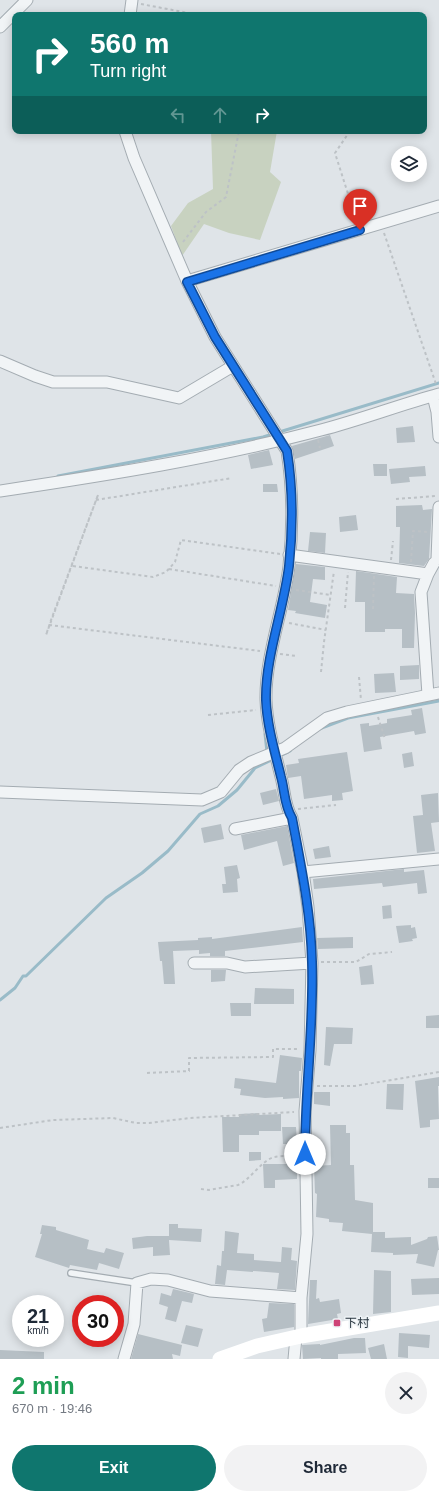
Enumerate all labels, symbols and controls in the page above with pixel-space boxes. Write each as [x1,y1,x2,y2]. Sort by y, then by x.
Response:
icon: right [24,28,76,80]
text: 560 m [90,28,169,59]
text: Turn right [90,61,166,81]
icon: left [167,104,189,126]
icon: ahead [209,104,231,126]
icon: right [251,104,273,126]
map controls [391,146,427,182]
button: layers [391,146,427,182]
pin [343,189,377,230]
icon: arrive [349,195,371,217]
position arrow [284,1133,326,1175]
speed limit sign: 30 [72,1295,124,1347]
text: 21 [27,1305,49,1327]
place label: 下村 [345,1316,370,1330]
marker: 下村 [332,1318,342,1328]
text: km/h [27,1325,49,1336]
text: 2 min [12,1372,75,1399]
button: close [385,1372,427,1414]
text: 670 m · 19:46 [12,1401,92,1416]
button: Exit [12,1445,216,1491]
button: Share [224,1445,427,1491]

